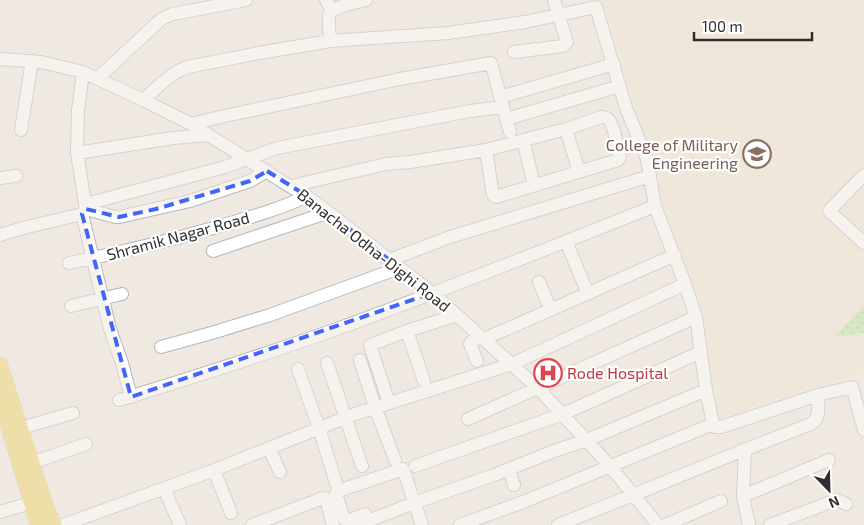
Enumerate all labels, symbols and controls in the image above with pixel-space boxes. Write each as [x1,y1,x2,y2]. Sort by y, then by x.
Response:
scale bar [694,10,812,42]
text: 100 m [702,17,743,35]
place label: College of Military Engineering [606,135,739,172]
school or university icon: College of Military Engineering [742,139,772,169]
street label: Banacha Odha-Dighi Road [294,184,454,315]
street label: Shramik Nagar Road [104,207,251,264]
hospital icon: Rode Hospital [533,358,563,388]
place label: Rode Hospital [567,363,668,382]
north arrow [804,465,854,515]
text: N [826,493,842,512]

